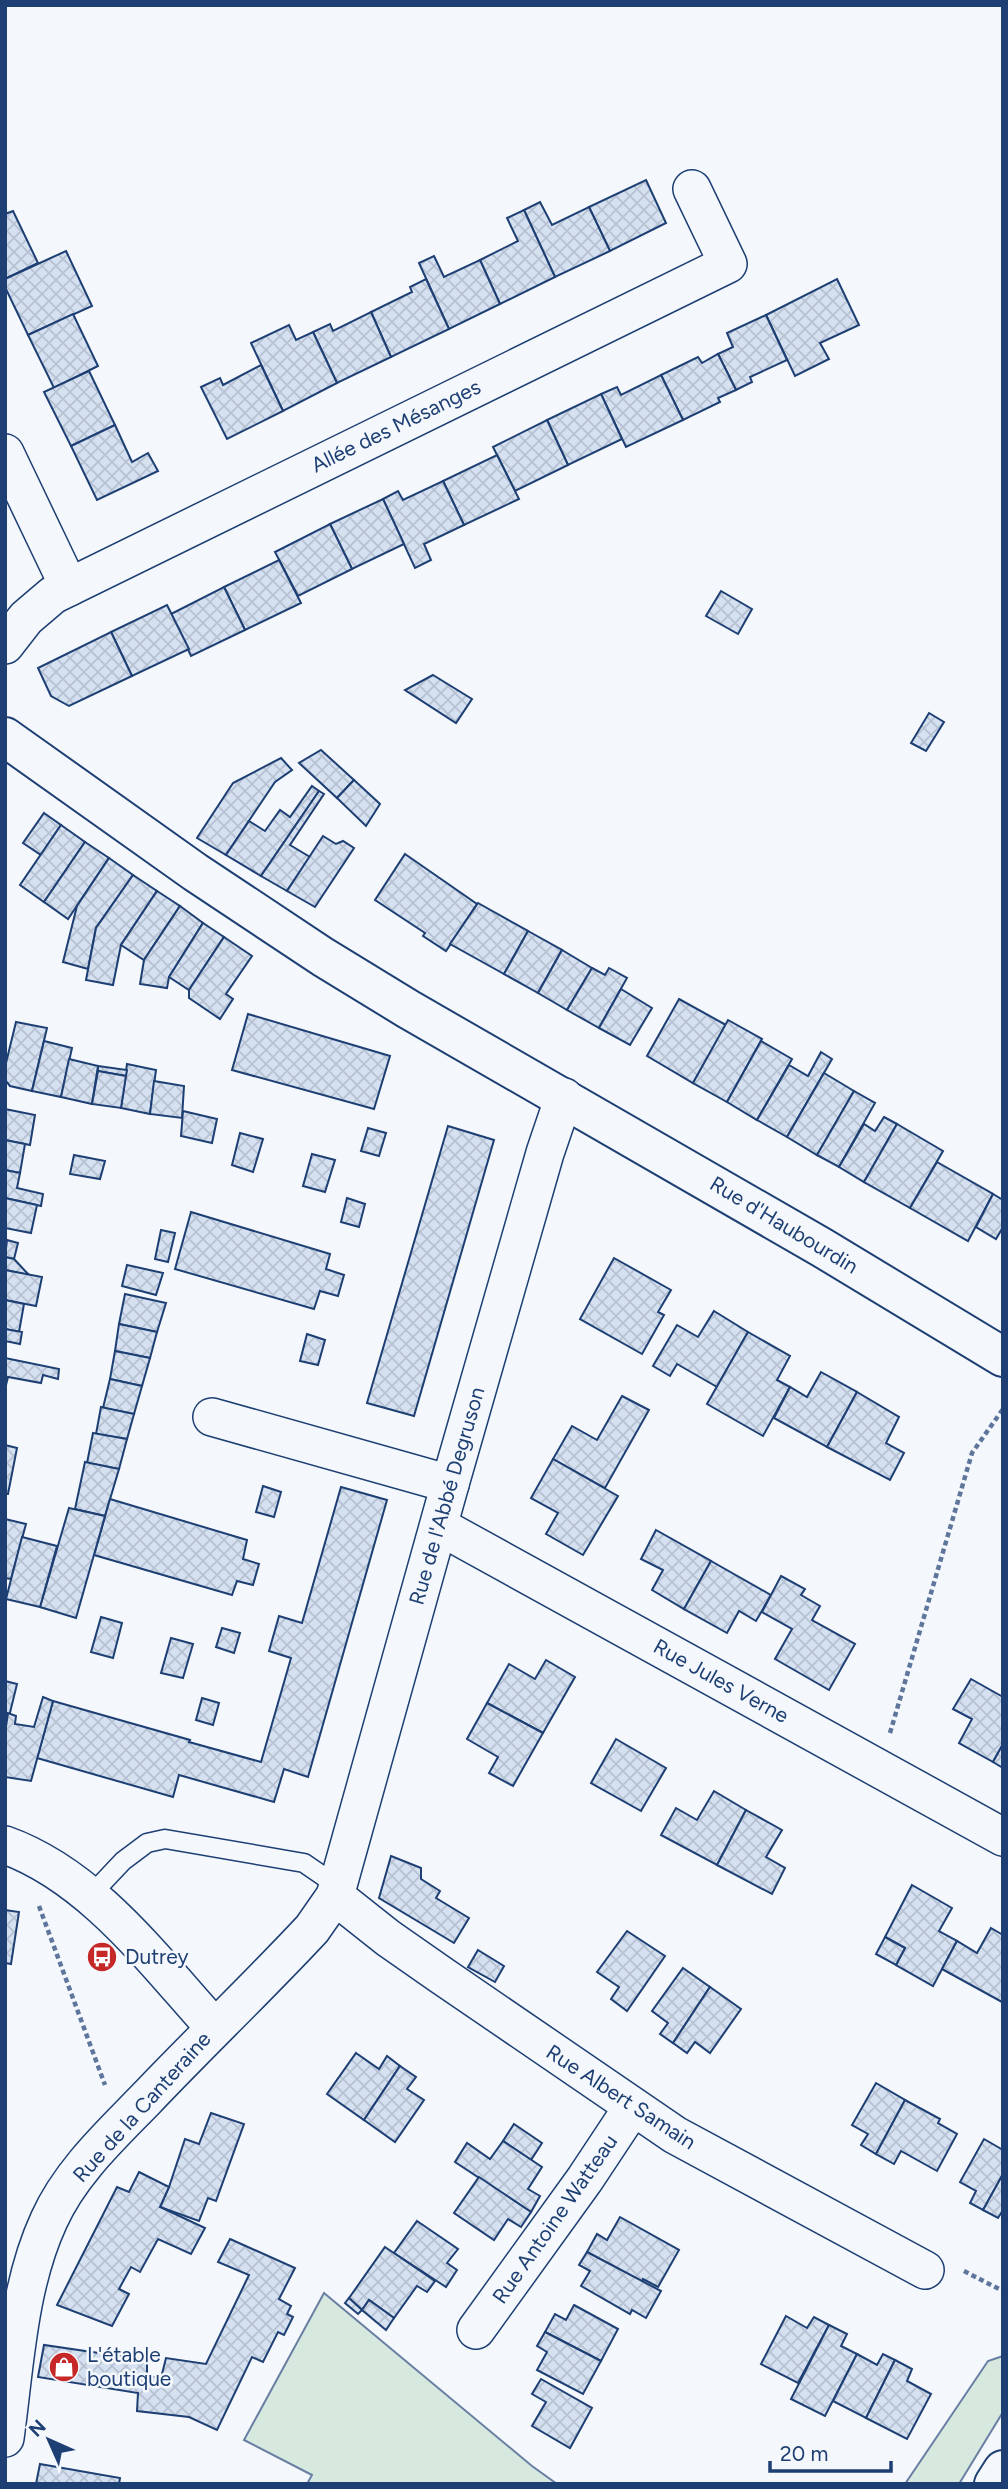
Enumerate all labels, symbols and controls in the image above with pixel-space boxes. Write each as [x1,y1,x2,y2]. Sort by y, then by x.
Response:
street label: Allée des Mésanges [307,374,485,477]
street label: Rue d'Haubourdin [706,1170,863,1279]
street label: Rue de l'Abbé Degruson [403,1384,490,1608]
street label: Rue Jules Verne [649,1633,793,1728]
bus stop icon: Dutrey [85,1940,119,1974]
place label: Dutrey [125,1944,188,1969]
street label: Rue de la Canteraine [68,2026,216,2187]
street label: Rue Albert Samain [542,2039,701,2154]
street label: Rue Antoine Watteau [487,2129,622,2308]
place label: L'étable boutique [87,2342,171,2391]
shop icon: L'étable boutique [47,2350,81,2384]
north arrow [14,2405,84,2475]
text: N [24,2415,51,2442]
scale bar [770,2430,891,2474]
text: 20 m [780,2441,828,2466]

